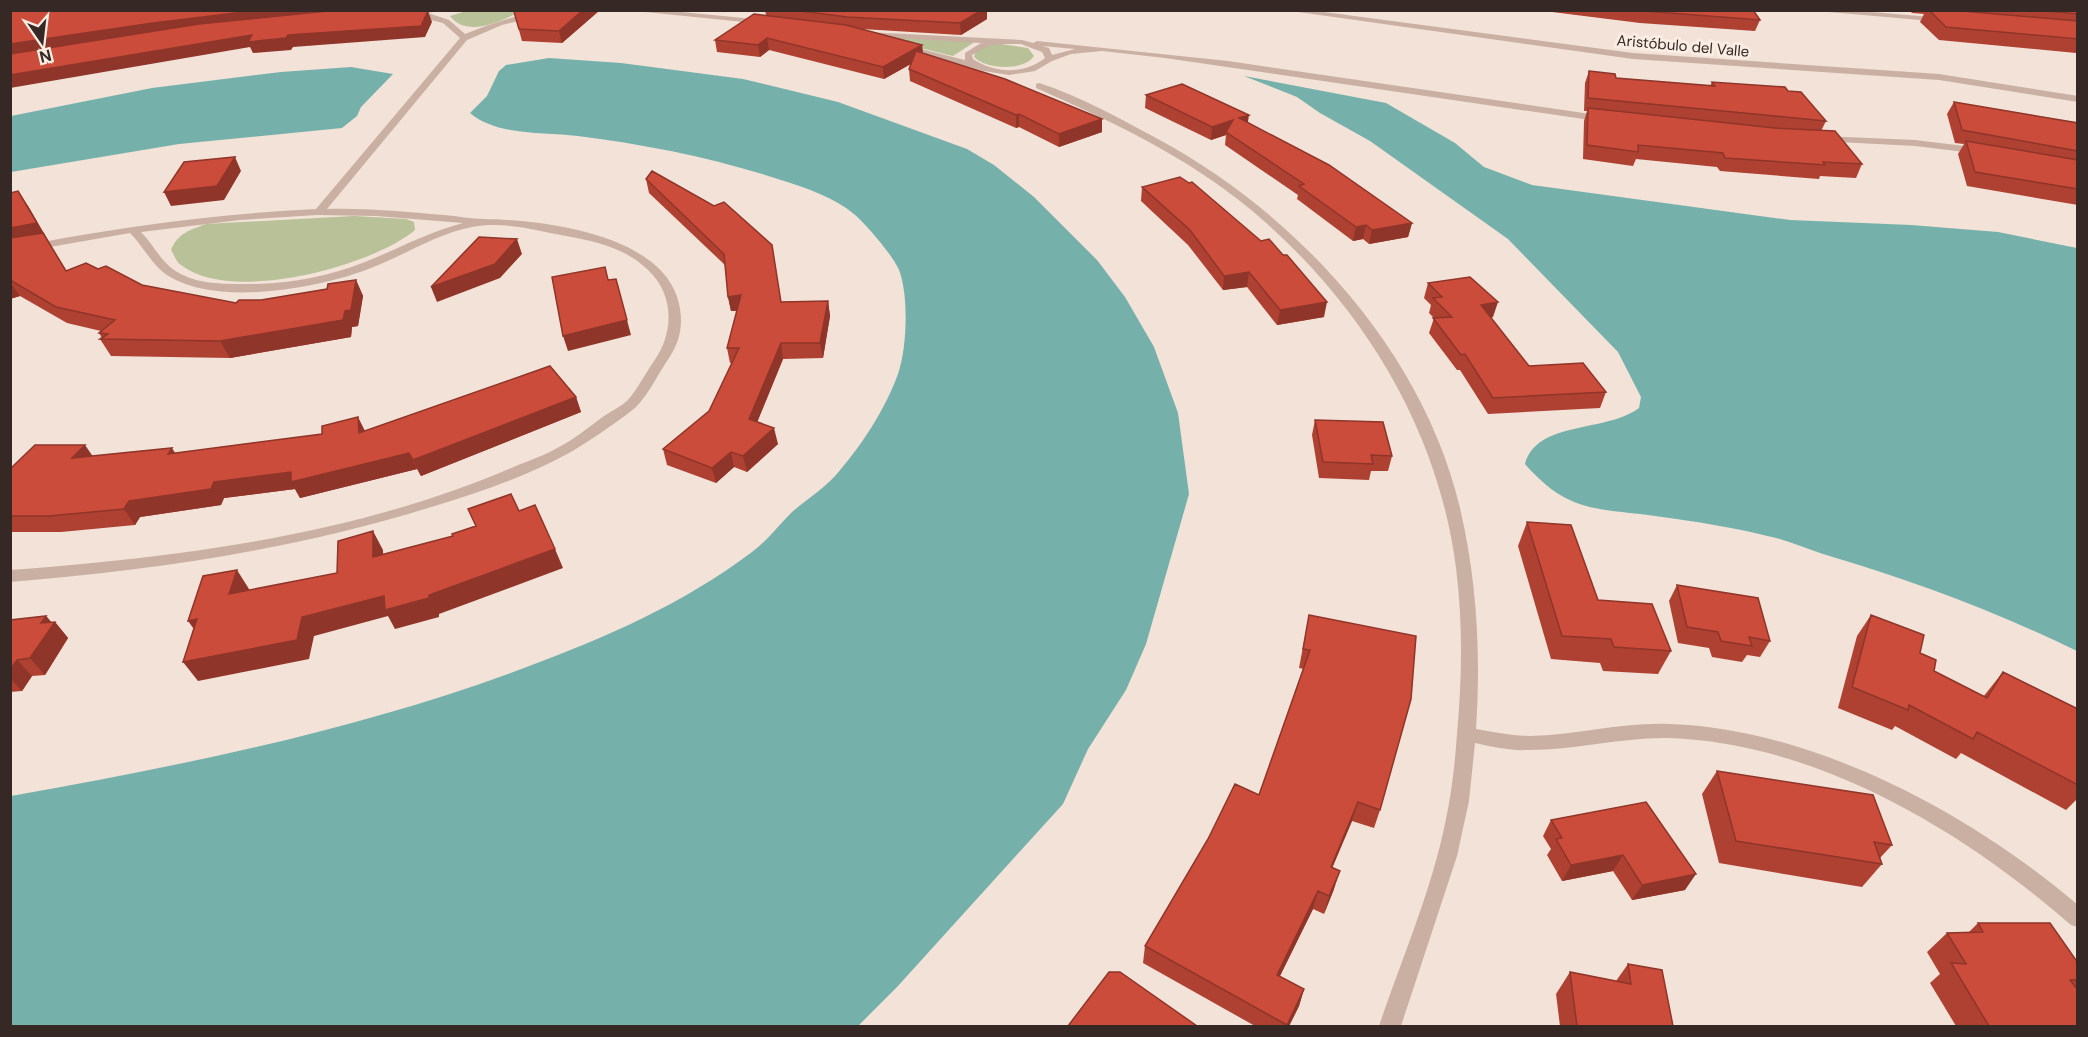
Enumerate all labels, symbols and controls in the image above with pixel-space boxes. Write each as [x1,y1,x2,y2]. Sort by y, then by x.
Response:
north arrow [12,12,72,72]
street label: Aristóbulo del Valle [1616,30,1750,62]
text: N [37,44,54,68]

